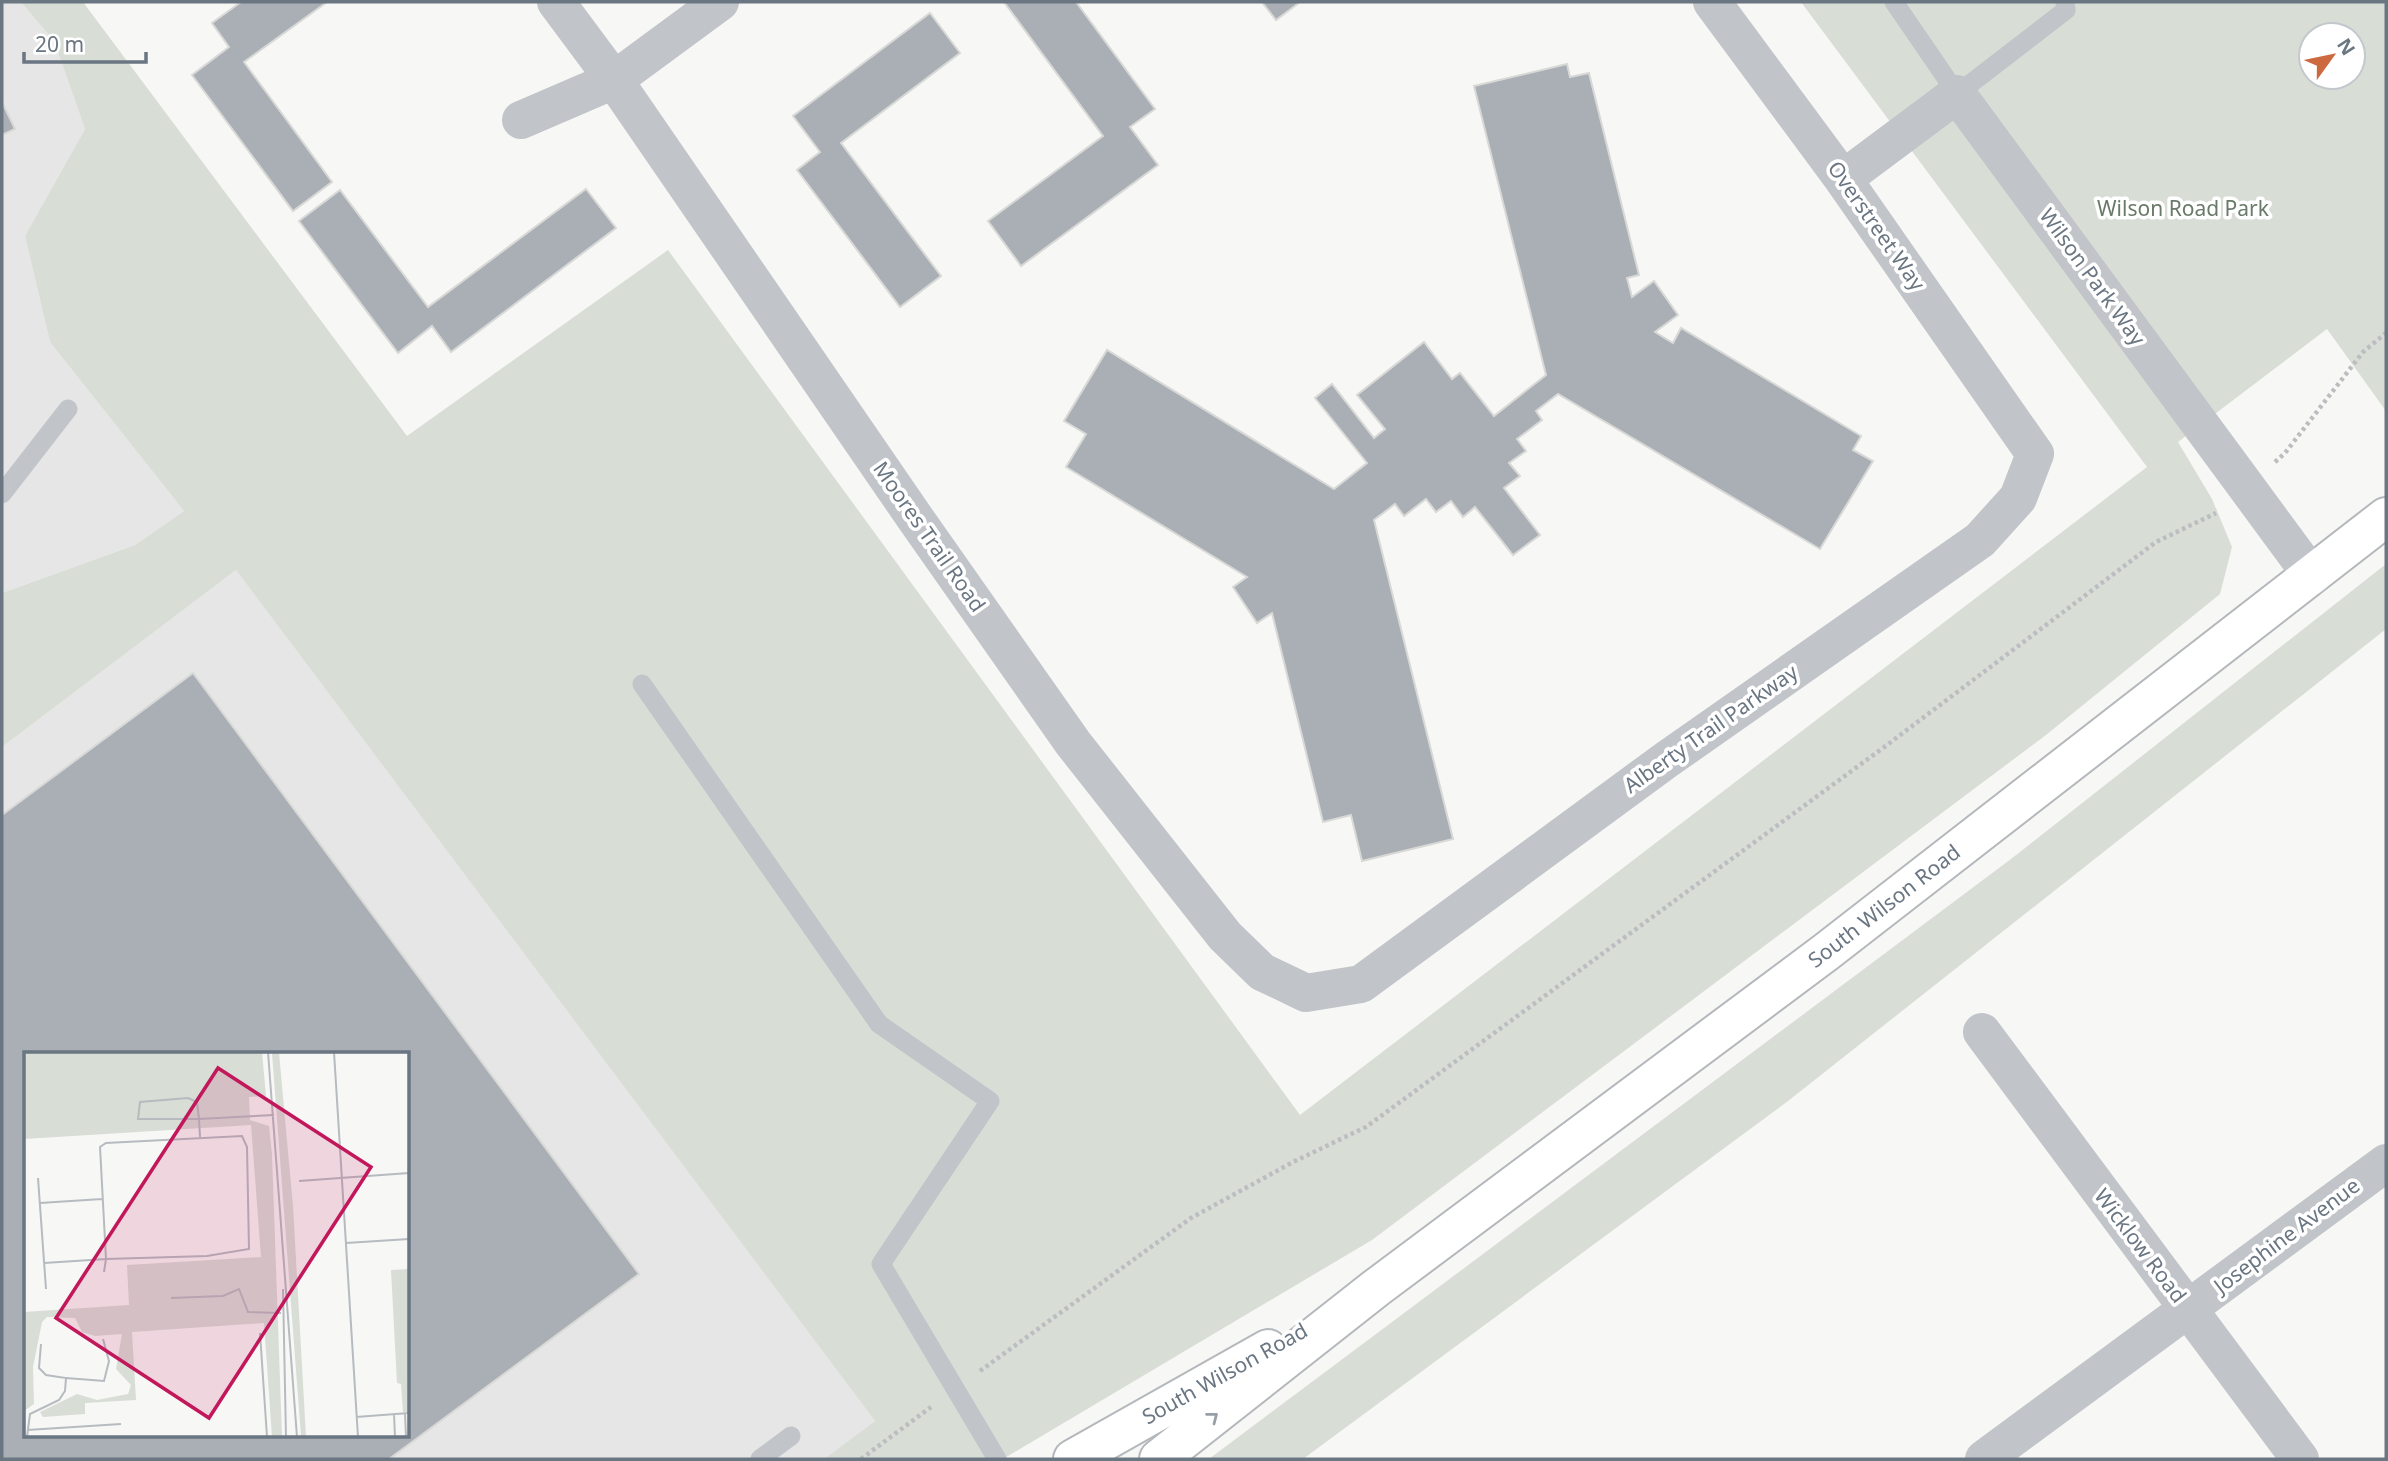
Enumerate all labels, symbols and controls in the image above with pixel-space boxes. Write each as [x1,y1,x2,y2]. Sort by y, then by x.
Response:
scale bar [24,21,147,65]
north arrow [2297,21,2367,91]
text: 20 m [35,30,84,58]
text: N [2331,33,2361,60]
street label: Overstreet Way [1822,155,1932,296]
park label: Wilson Road Park [2097,194,2270,222]
street label: Wilson Park Way [2034,202,2152,351]
street label: Moores Trail Road [867,456,992,617]
street label: Alberty Trail Parkway [1618,657,1803,799]
street label: South Wilson Road [1802,838,1966,974]
inset map [24,1052,410,1436]
street label: Josephine Avenue [2206,1171,2365,1300]
street label: Wicklow Road [2089,1183,2193,1308]
street label: South Wilson Road [1137,1316,1312,1430]
one-way arrow [1205,1413,1217,1426]

